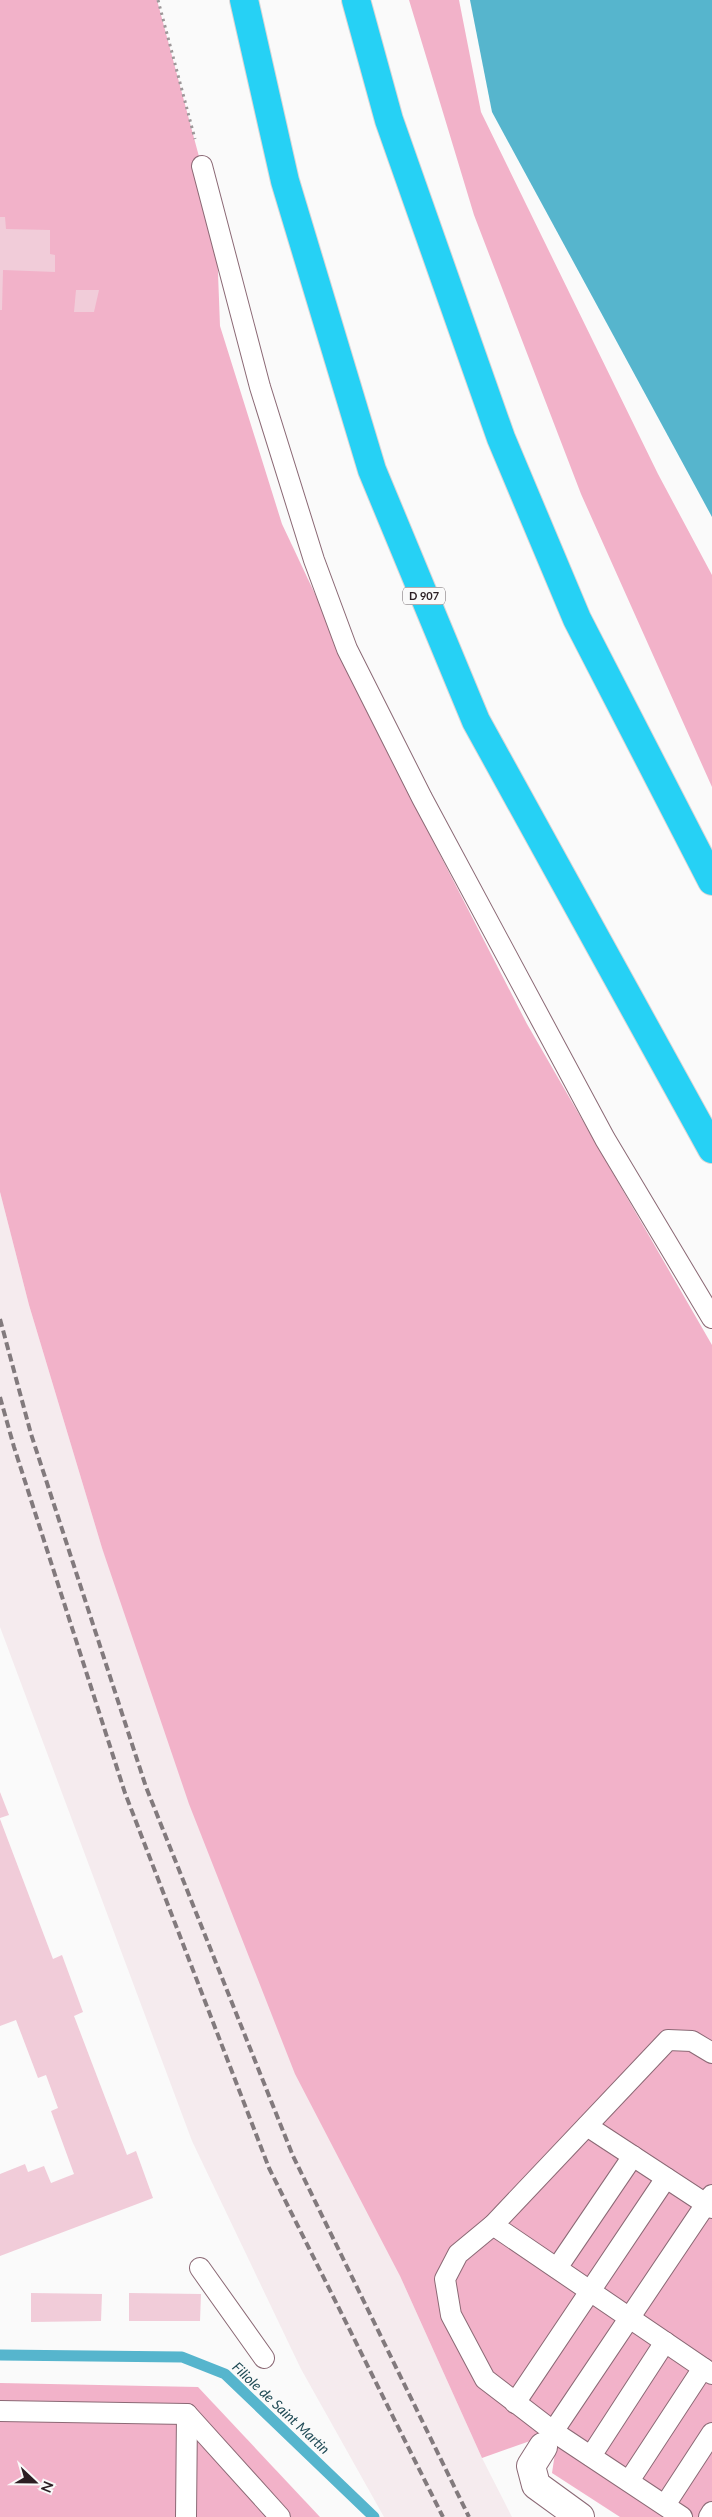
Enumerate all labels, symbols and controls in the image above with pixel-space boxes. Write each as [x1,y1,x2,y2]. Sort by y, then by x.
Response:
road number: D 907 [403,588,445,604]
water label: Filiole de Saint Martin [229,2358,334,2457]
north arrow [10,2457,60,2507]
text: N [38,2479,57,2495]

